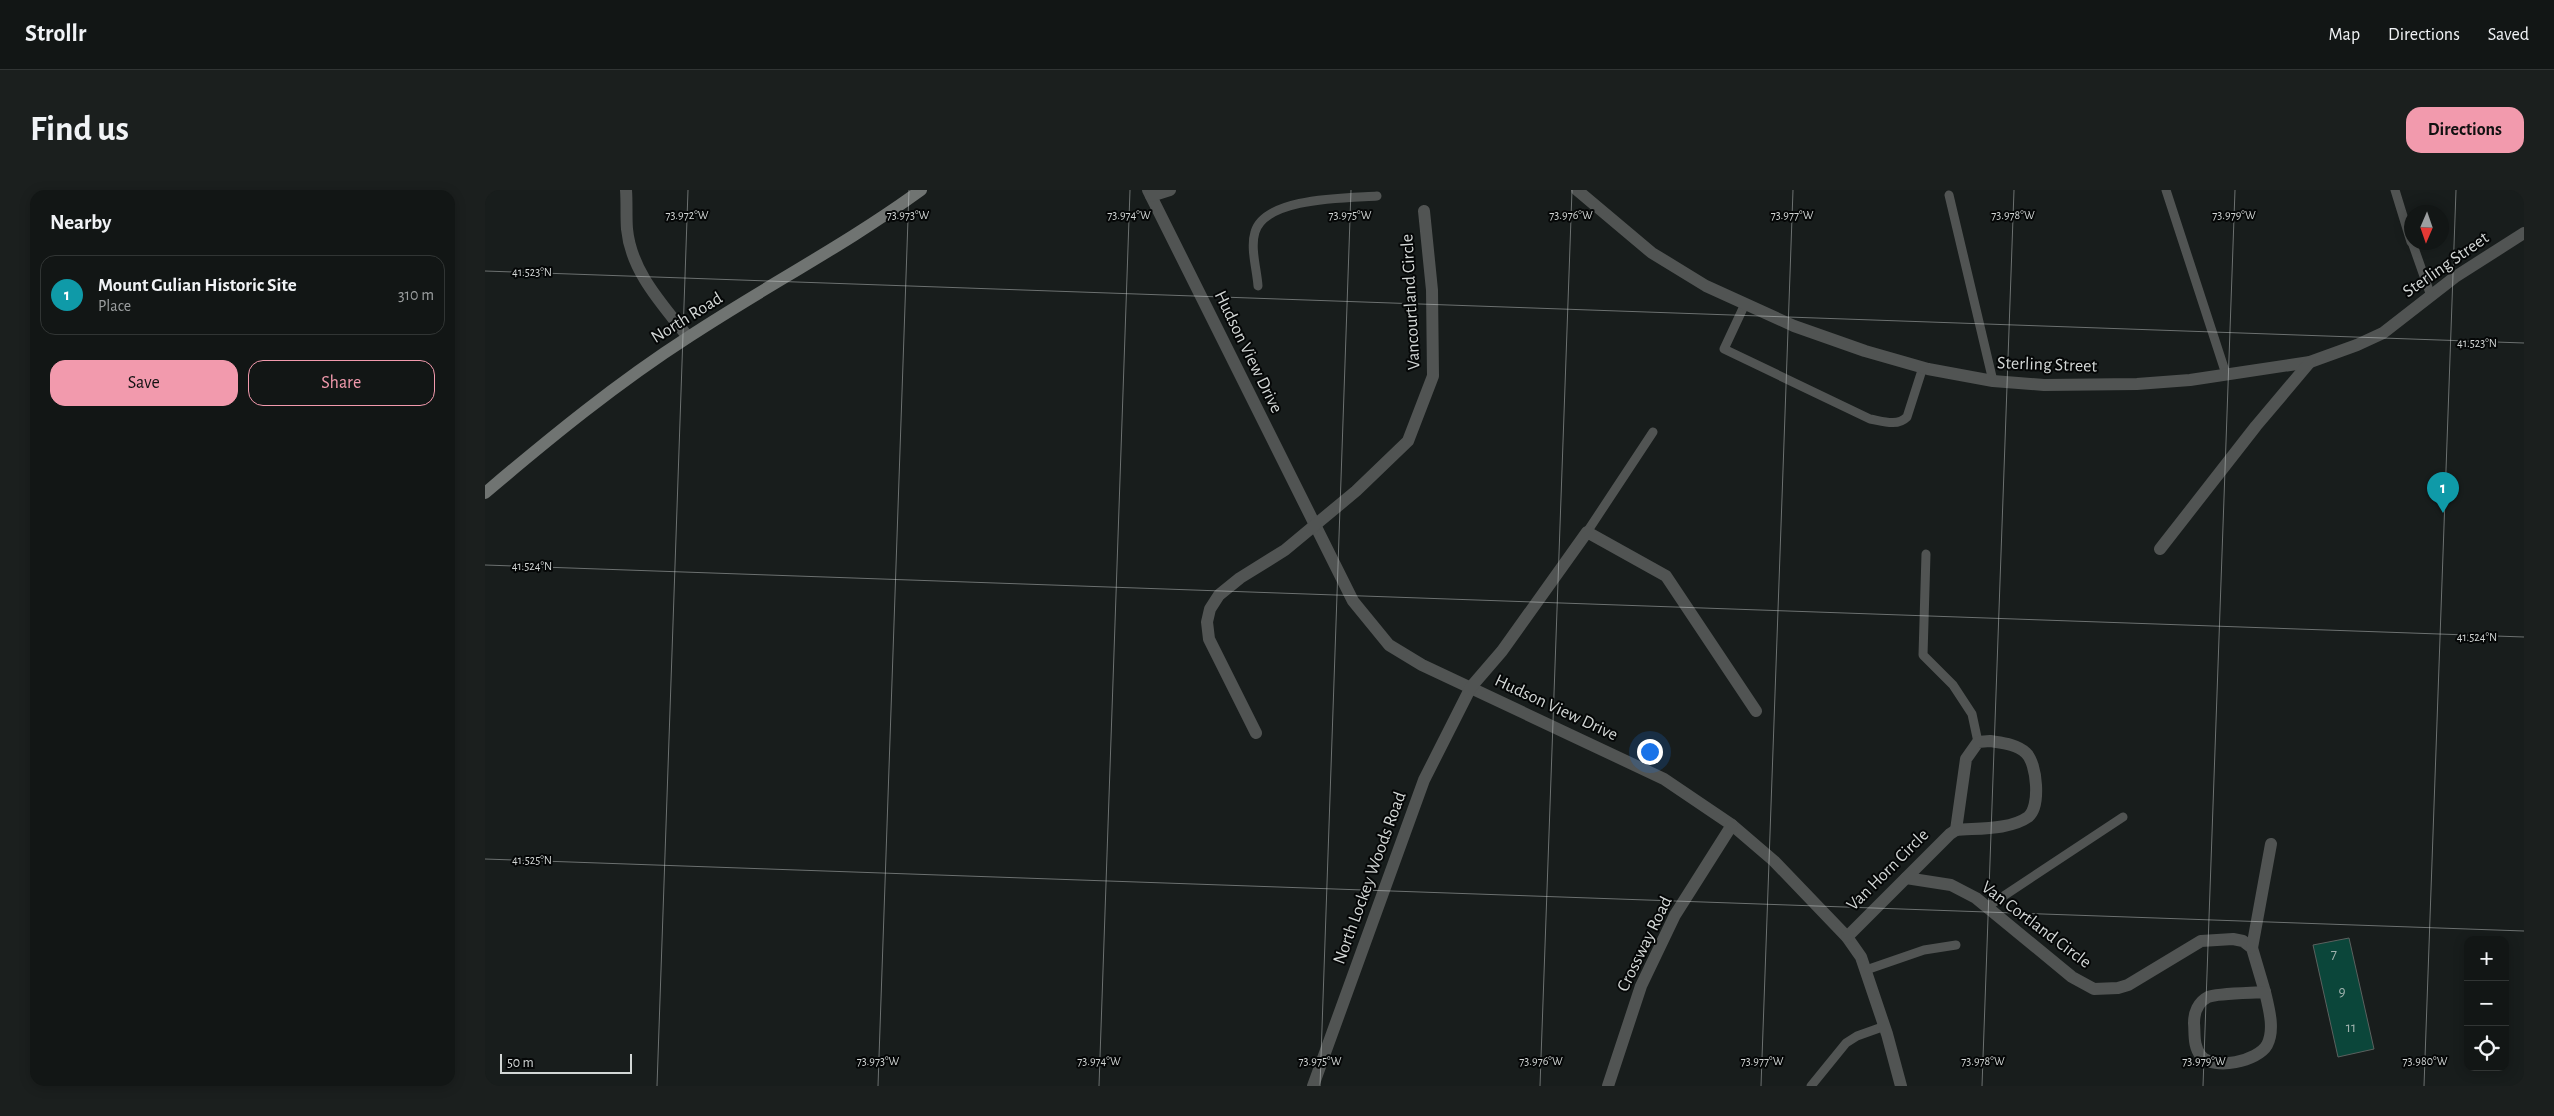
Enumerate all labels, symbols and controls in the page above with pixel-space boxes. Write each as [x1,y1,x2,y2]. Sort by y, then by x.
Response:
text: Strollr [25,22,86,46]
text: Map [2329,26,2360,44]
text: Directions [2388,26,2460,44]
text: Saved [2488,26,2529,44]
button: Directions [2406,107,2524,153]
text: Find us [30,112,129,147]
north arrow [2404,205,2449,250]
text: 73.972°W [665,209,709,221]
text: 73.973°W [887,209,930,221]
text: 73.974°W [1107,209,1151,221]
text: 73.975°W [1329,209,1372,221]
text: 73.976°W [1549,209,1593,221]
text: 73.977°W [1771,209,1814,221]
text: 73.978°W [1991,209,2035,221]
text: 73.979°W [2212,209,2256,221]
text: Nearby [50,212,111,233]
street label: Sterling Street [2400,229,2492,301]
street label: Vancourtland Circle [1398,233,1424,371]
text: 41.523°N [512,266,552,278]
text: Mount Gulian Historic Site [98,276,297,295]
text: 1 [64,287,70,303]
text: 310 m [398,287,434,303]
street label: Hudson View Drive [1211,288,1285,416]
street label: North Road [648,289,726,347]
text: Place [98,298,131,314]
text: 41.523°N [2457,337,2497,349]
street label: Sterling Street [1997,354,2098,376]
button: Save [50,360,238,406]
button: Share [248,360,435,406]
pin: 1 [2427,472,2459,513]
text: 41.524°N [512,560,552,572]
text: 41.524°N [2457,631,2497,643]
street label: Hudson View Drive [1492,672,1620,744]
your location [1637,739,1663,765]
street label: North Lockey Woods Road [1330,789,1410,967]
street label: Van Horn Circle [1844,826,1932,914]
text: 41.525°N [512,854,552,866]
street label: Van Cortland Circle [1978,878,2094,972]
street label: Crossway Road [1614,894,1676,994]
map controls [2464,936,2509,1071]
button: + [2464,936,2509,981]
house number: 7 [2331,947,2337,962]
button: − [2464,981,2509,1026]
house number: 9 [2338,984,2346,999]
house number: 11 [2346,1020,2356,1035]
button: locate [2464,1026,2509,1071]
scale bar [500,1051,633,1074]
text: 73.973°W [857,1055,900,1067]
text: 73.974°W [1077,1055,1121,1067]
text: 73.975°W [1299,1055,1342,1067]
text: 73.976°W [1519,1055,1563,1067]
text: 73.977°W [1741,1055,1784,1067]
text: 73.978°W [1961,1055,2005,1067]
text: 73.979°W [2182,1055,2226,1067]
text: 73.980°W [2403,1055,2448,1067]
text: 50 m [507,1056,534,1070]

